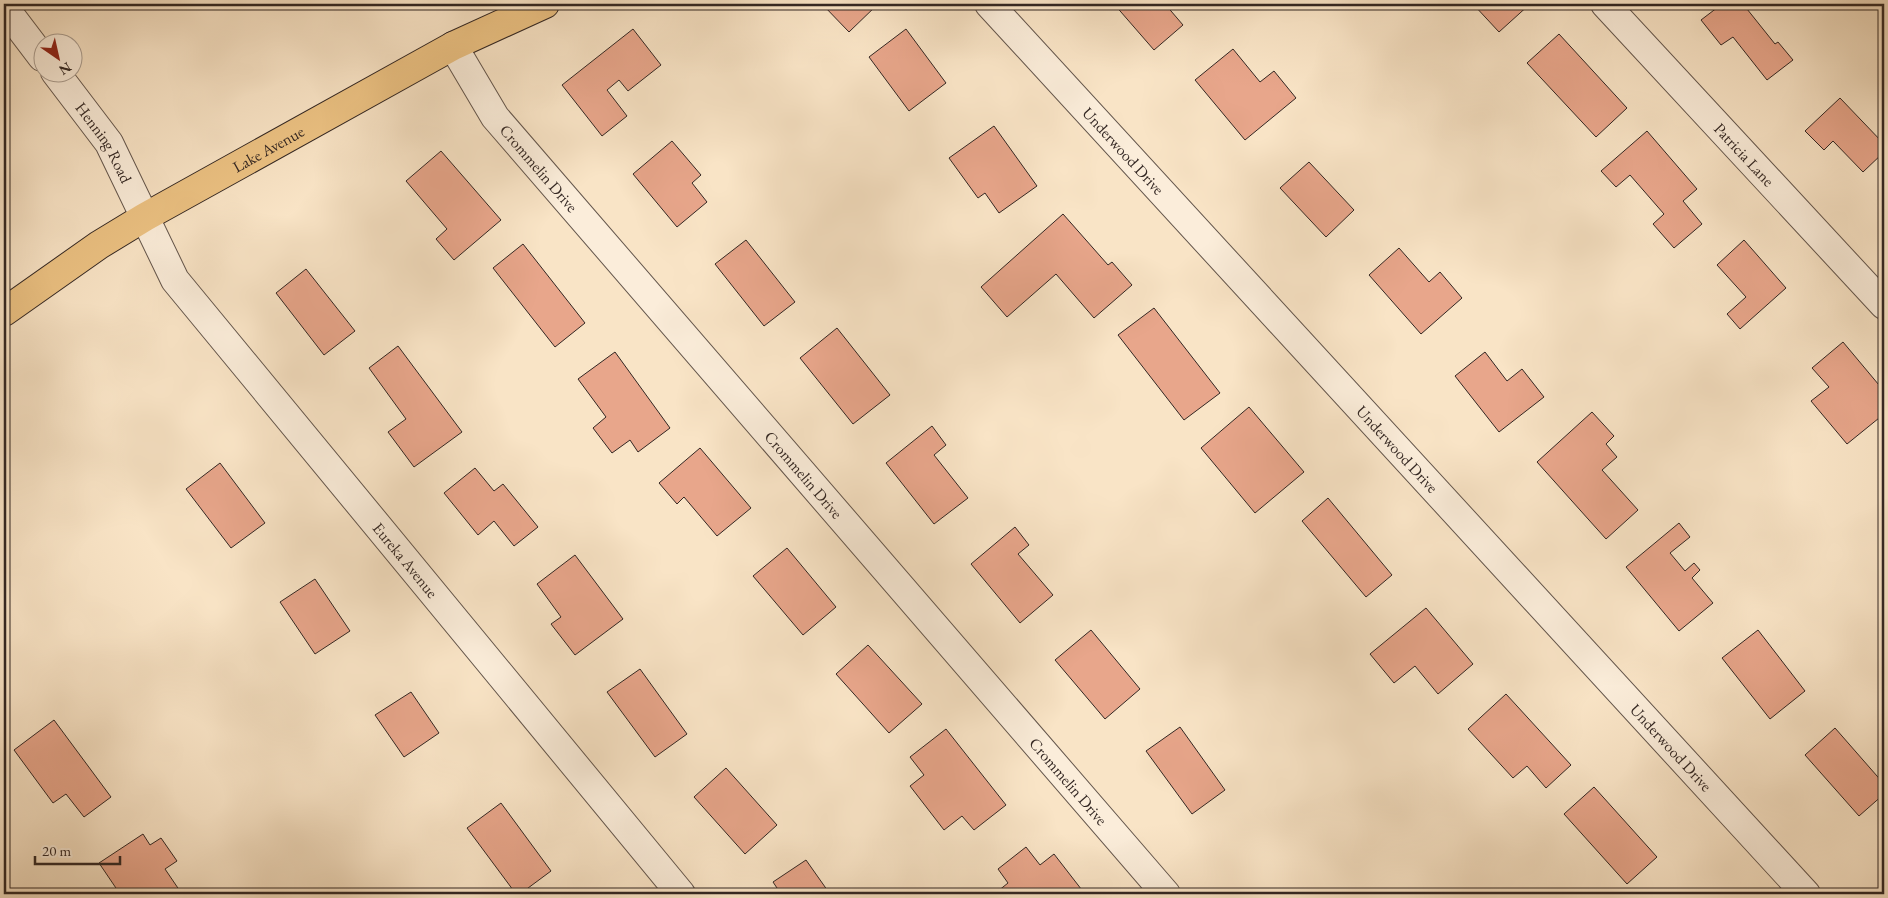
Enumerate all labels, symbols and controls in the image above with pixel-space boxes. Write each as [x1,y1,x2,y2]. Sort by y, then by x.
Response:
north arrow [32,32,82,82]
text: N [55,58,75,80]
street label: Henning Road [71,97,137,187]
street label: Underwood Drive [1078,102,1169,199]
street label: Patricia Lane [1710,118,1779,191]
street label: Lake Avenue [229,120,308,177]
street label: Crommelin Drive [495,120,583,216]
street label: Underwood Drive [1352,401,1443,497]
street label: Crommelin Drive [760,426,848,523]
street label: Eureka Avenue [368,518,443,602]
street label: Underwood Drive [1626,699,1717,796]
street label: Crommelin Drive [1025,733,1112,829]
scale bar [35,833,120,865]
text: 20 m [42,841,71,860]

